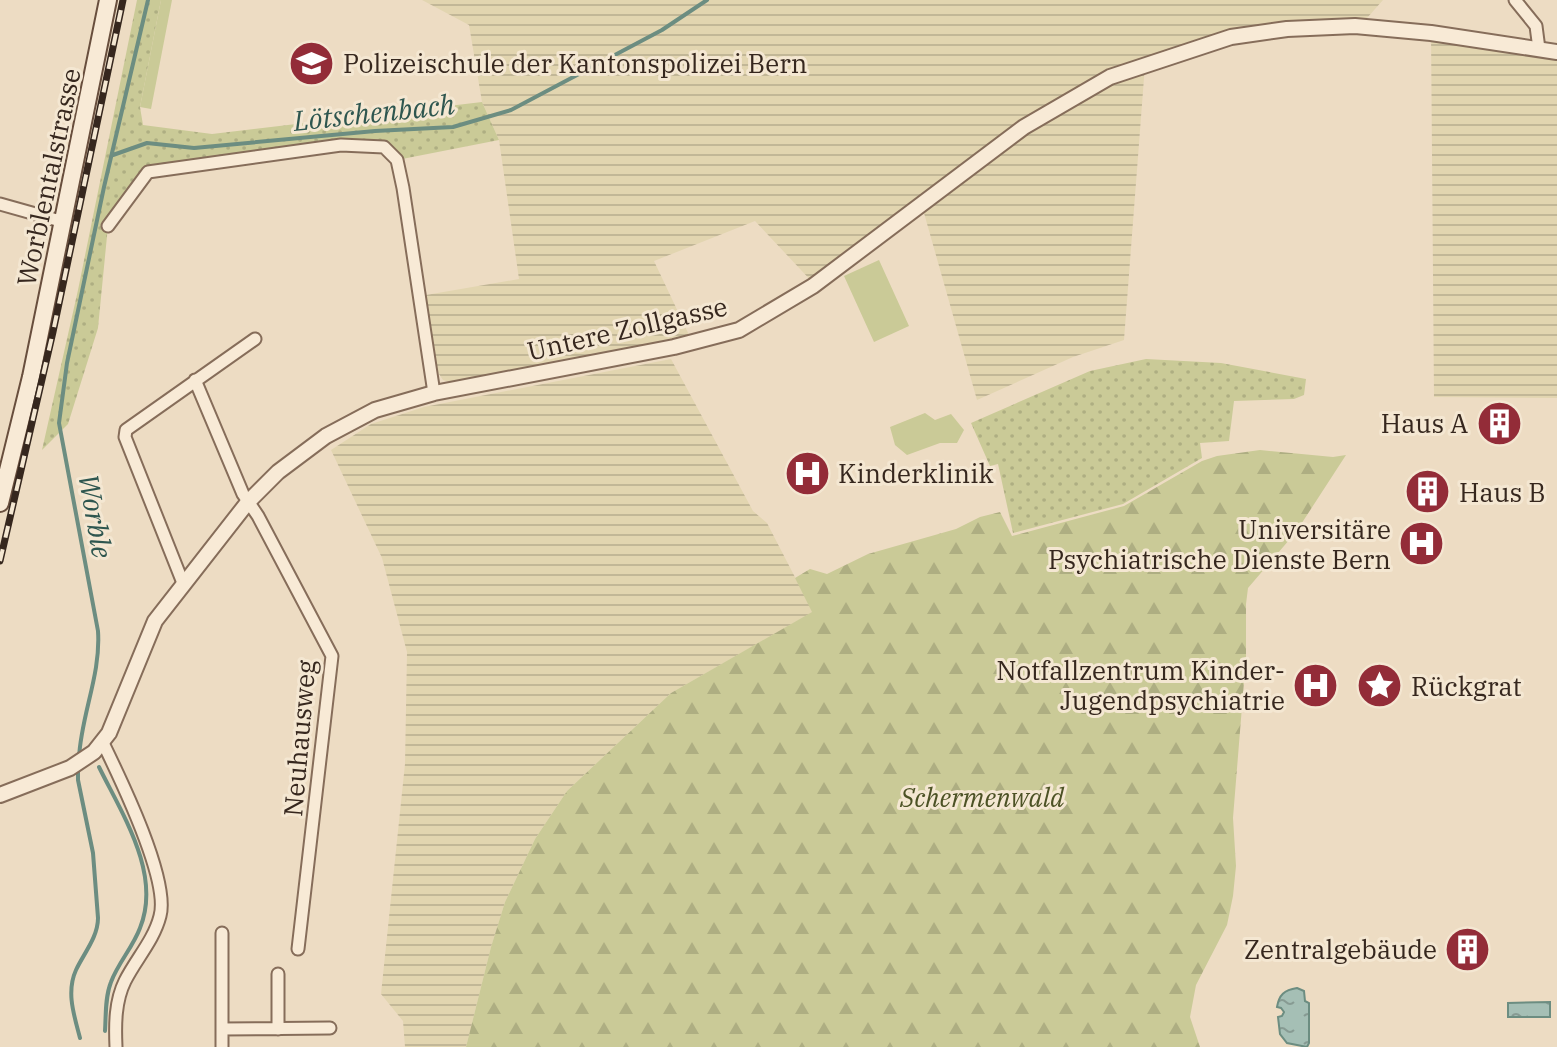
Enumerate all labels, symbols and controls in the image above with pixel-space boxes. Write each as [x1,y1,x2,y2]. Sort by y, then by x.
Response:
school or university icon: Polizeischule der Kantonspolizei Bern [288,39,336,87]
place label: Polizeischule der Kantonspolizei Bern [343,46,807,80]
street label: Worblentalstrasse [8,65,88,289]
water label: Lötschenbach [291,85,457,139]
street label: Untere Zollgasse [524,288,730,368]
building icon: Haus A [1475,399,1523,447]
place label: Haus A [1381,406,1468,440]
hospital icon: Kinderklinik [783,449,831,497]
place label: Kinderklinik [838,456,994,490]
building icon: Haus B [1404,468,1452,516]
water label: Worble [70,471,122,562]
place label: Haus B [1459,475,1546,509]
place label: Universitäre Psychiatrische Dienste Bern [1048,512,1391,576]
hospital icon: Universitäre Psychiatrische Dienste Bern [1398,520,1446,568]
place label: Notfallzentrum Kinder- Jugendpsychiatrie [996,653,1285,717]
street label: Neuhausweg [275,658,323,818]
hospital icon: Notfallzentrum Kinder- Jugendpsychiatrie [1292,661,1340,709]
place icon: Rückgrat [1356,662,1404,710]
place label: Rückgrat [1411,669,1522,703]
park label: Schermenwald [899,780,1065,814]
building icon: Zentralgebäude [1444,925,1492,973]
place label: Zentralgebäude [1244,932,1437,966]

